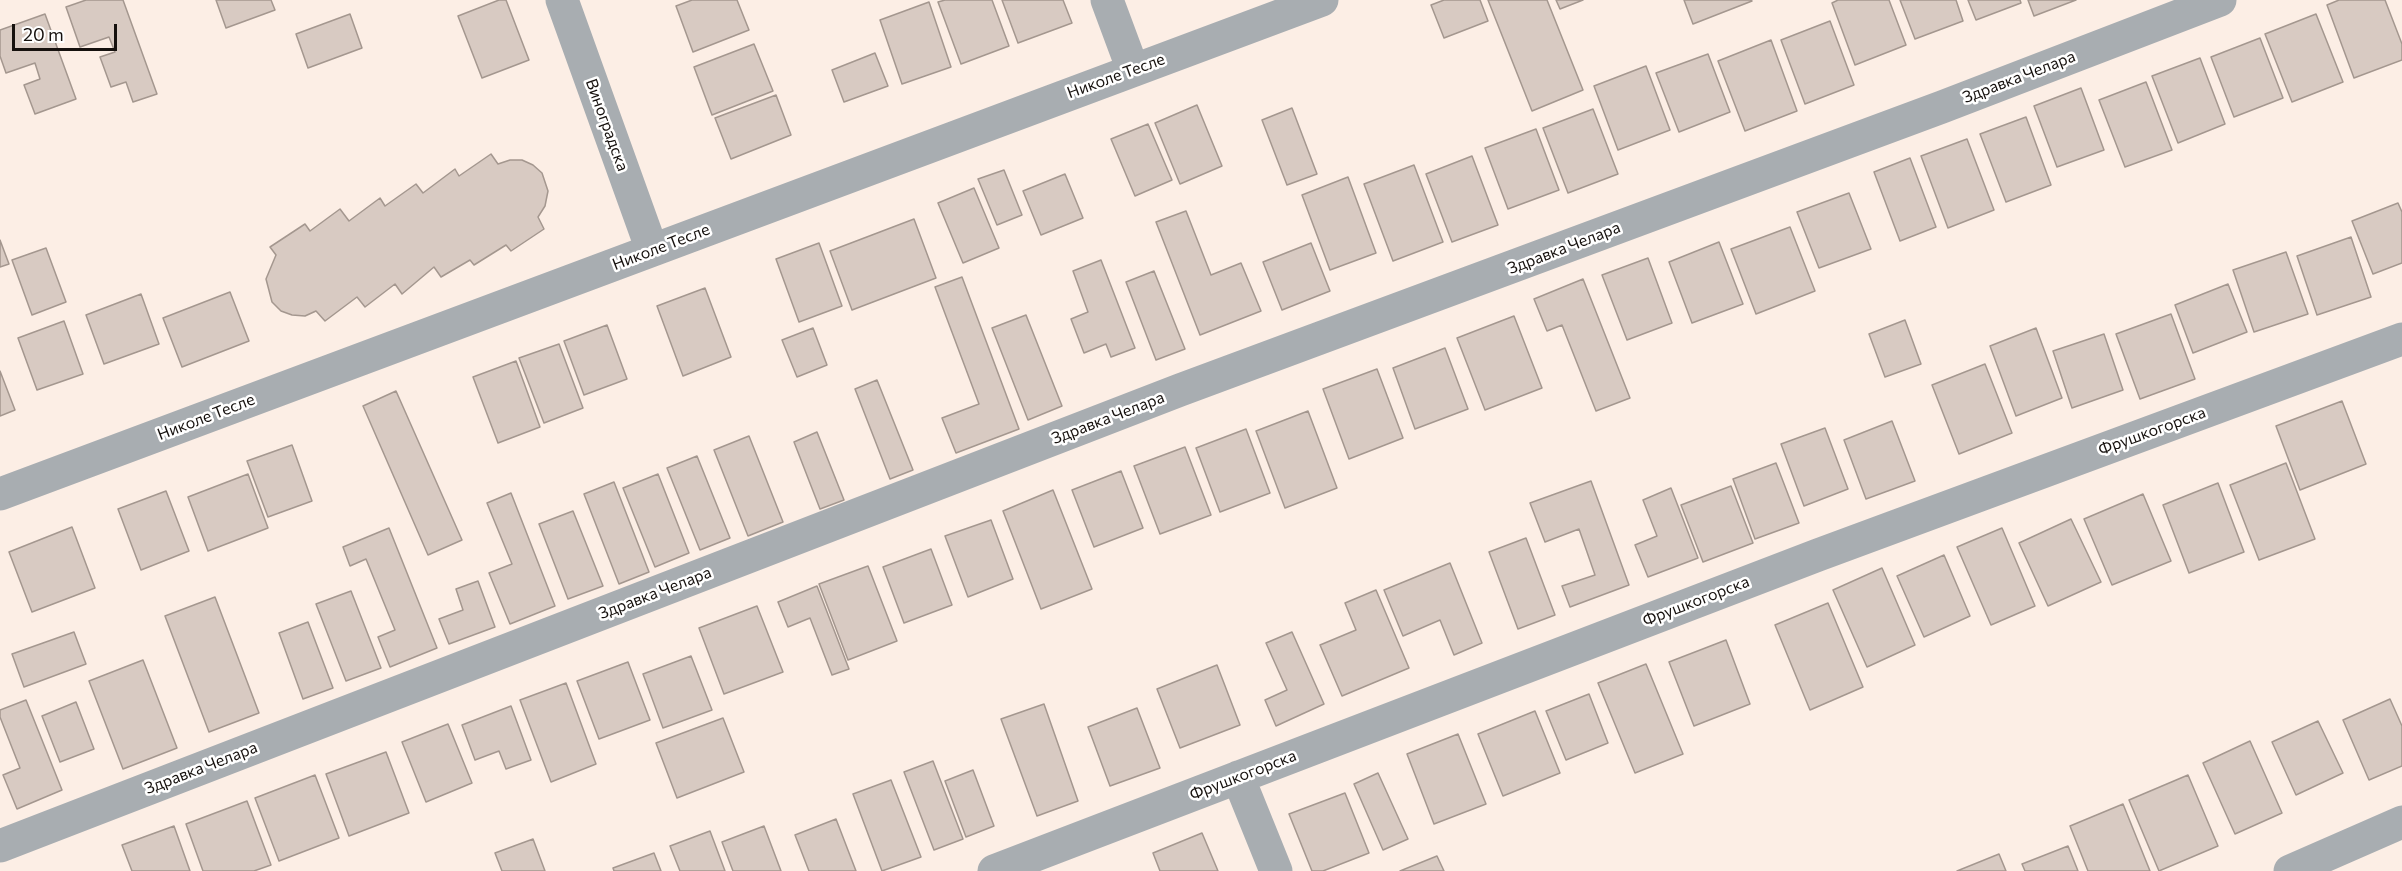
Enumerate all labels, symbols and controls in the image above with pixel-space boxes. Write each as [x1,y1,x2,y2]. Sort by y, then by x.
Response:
scale bar [15,12,120,50]
text: 20 m [23,23,64,45]
street label: Здравка Челара [1960,47,2078,107]
street label: Николе Тесле [1065,49,1167,103]
street label: Виноградска [581,76,633,174]
street label: Здравка Челара [1505,218,1623,278]
street label: Николе Тесле [610,220,712,274]
street label: Здравка Челара [1049,388,1167,448]
street label: Николе Тесле [155,390,257,444]
street label: Фрушкогорска [2096,403,2208,459]
street label: Здравка Челара [596,563,714,623]
street label: Фрушкогорска [1640,572,1752,630]
street label: Здравка Челара [142,738,260,798]
street label: Фрушкогорска [1187,746,1299,804]

